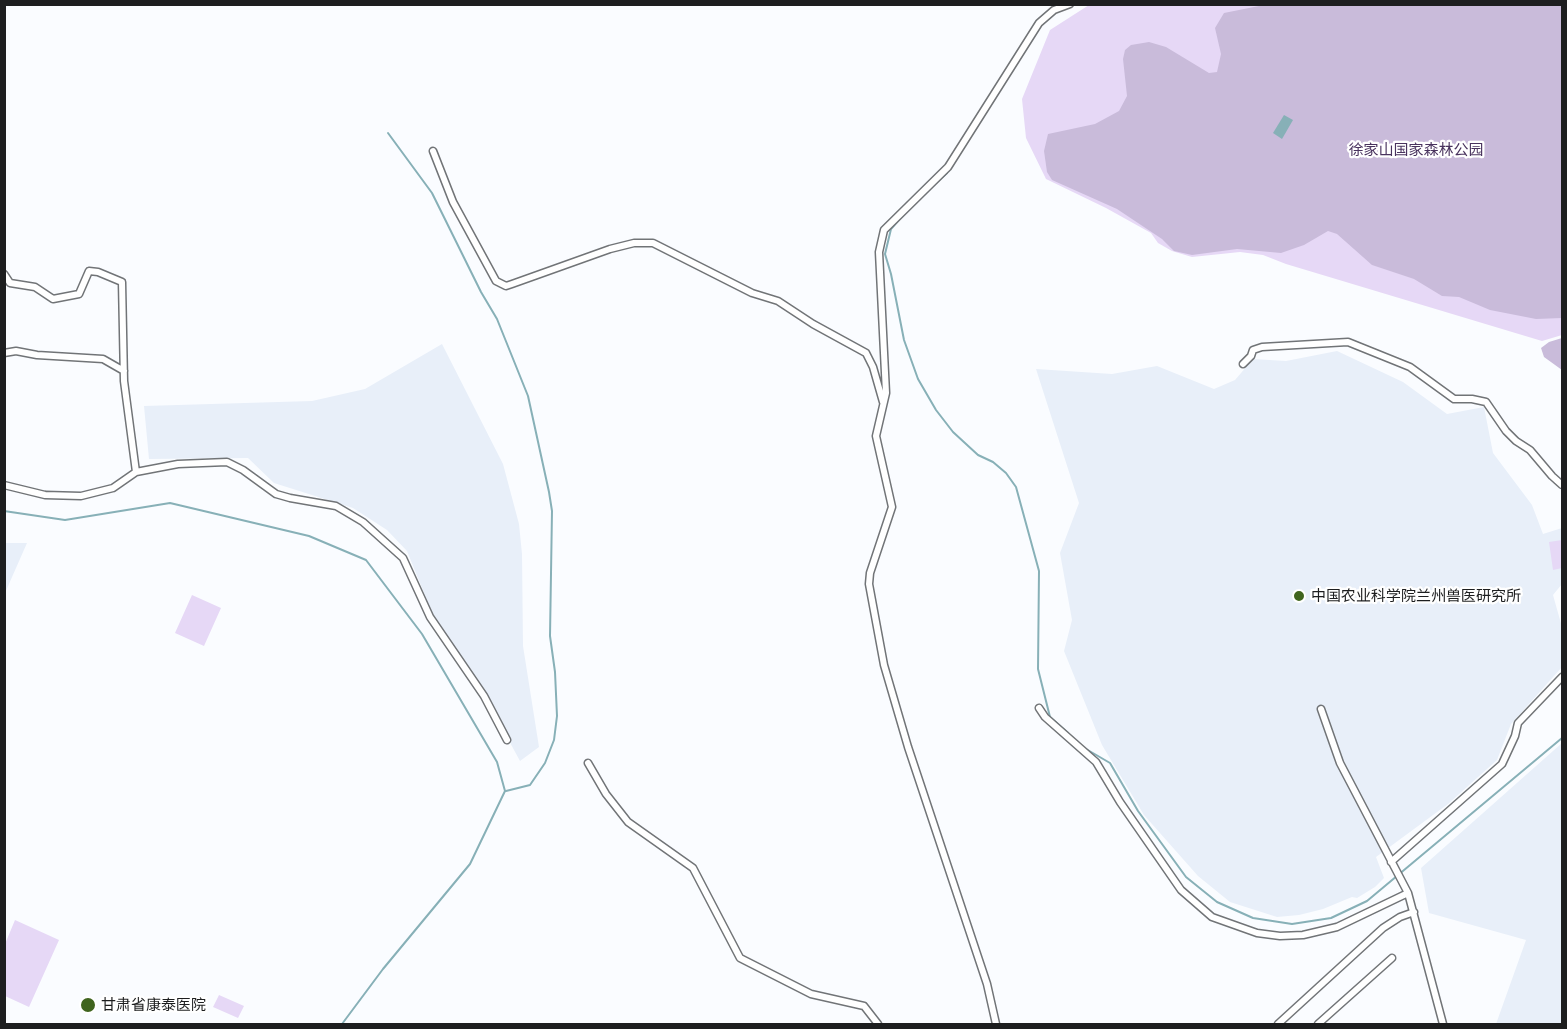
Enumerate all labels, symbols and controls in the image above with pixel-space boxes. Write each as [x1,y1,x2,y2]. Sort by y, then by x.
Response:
park label: 徐家山国家森林公园 [1349,141,1483,159]
place label: 中国农业科学院兰州兽医研究所 [1311,587,1521,605]
marker: 中国农业科学院兰州兽医研究所 [1292,589,1306,603]
marker: 甘肃省康泰医院 [79,996,97,1014]
place label: 甘肃省康泰医院 [101,996,206,1014]

